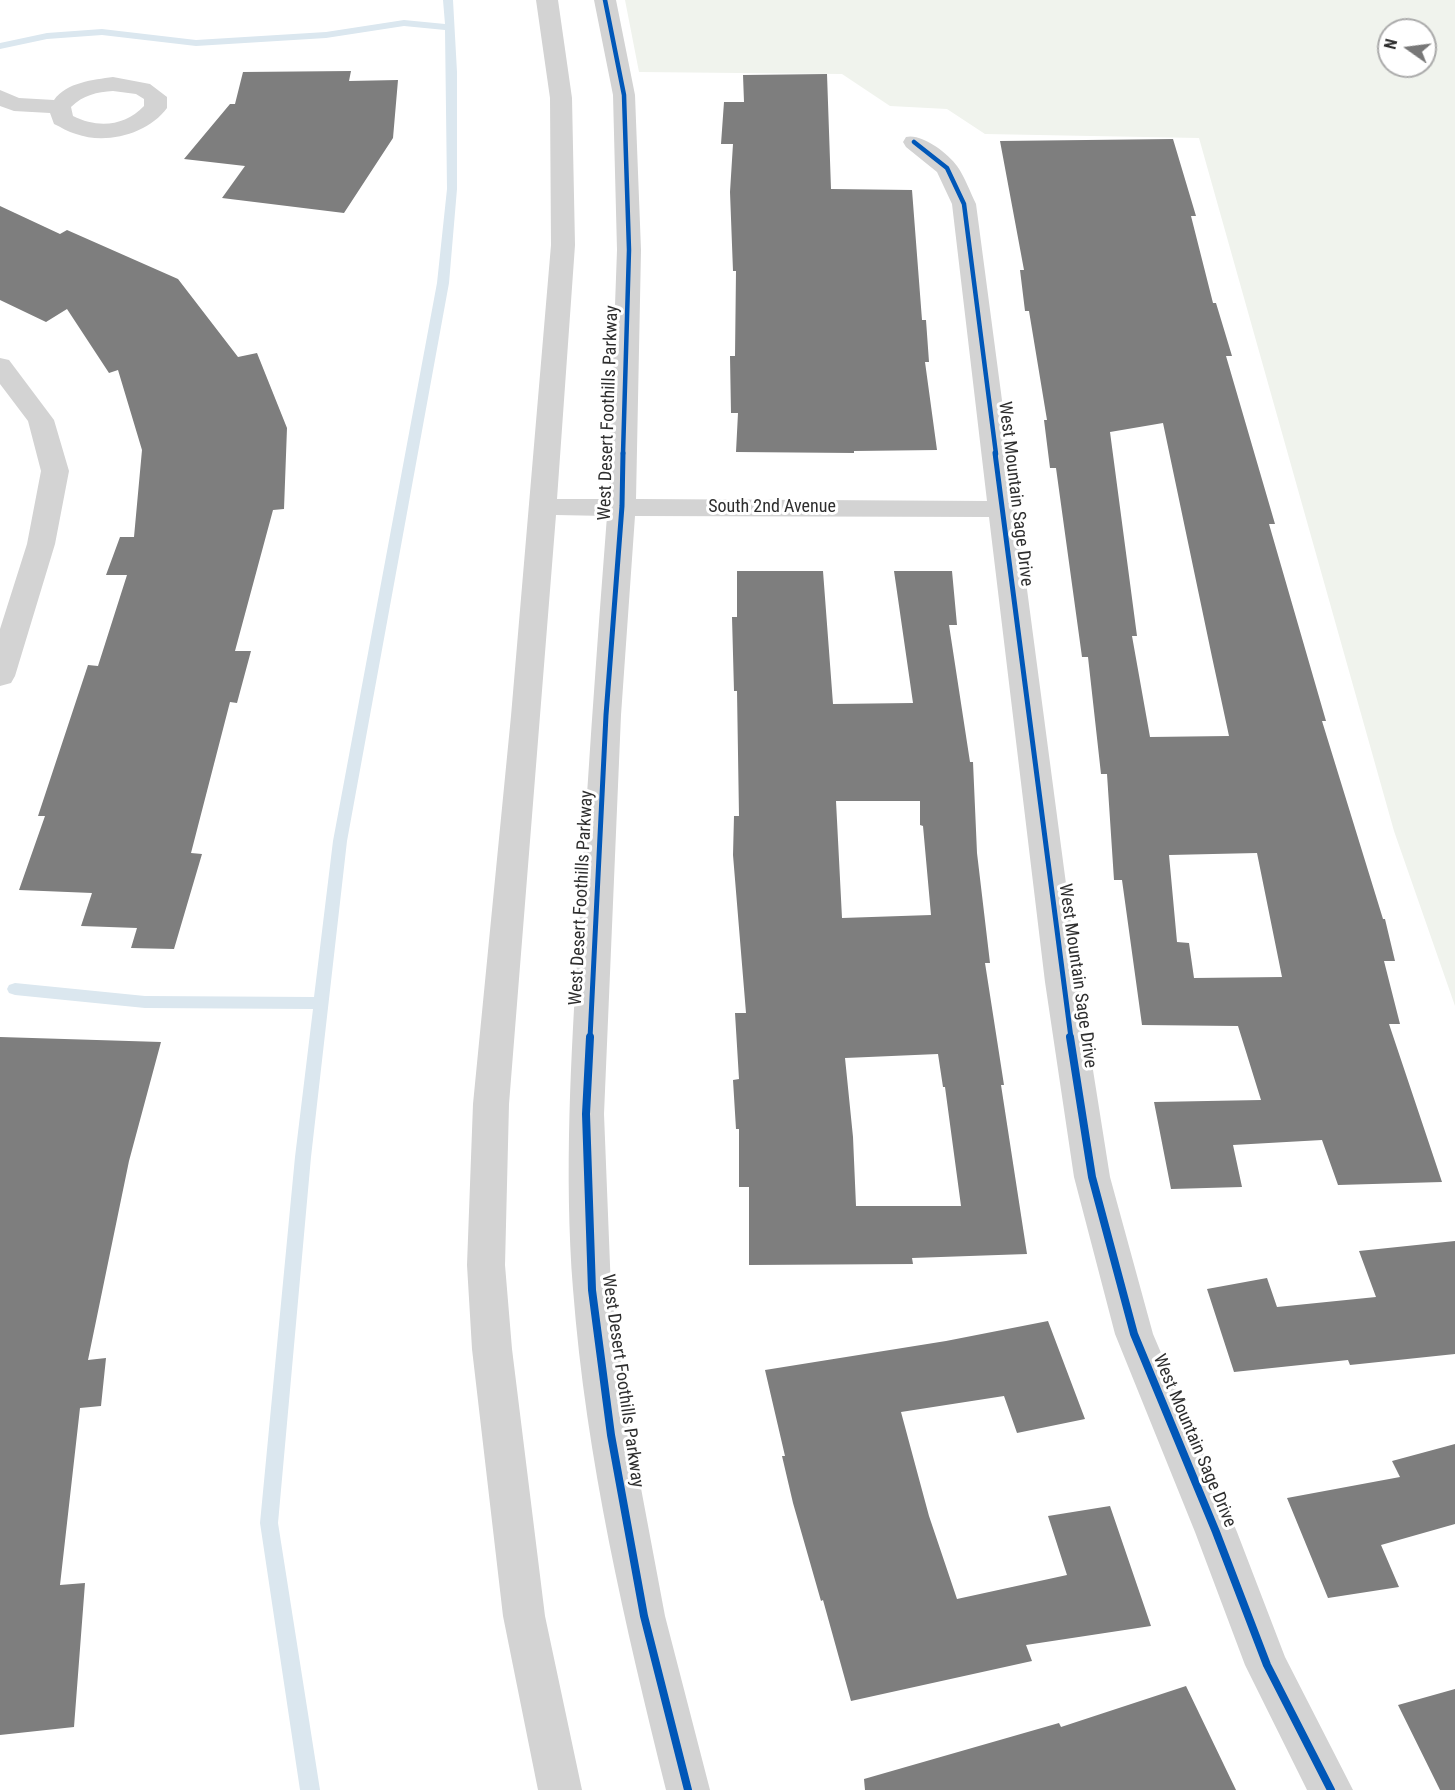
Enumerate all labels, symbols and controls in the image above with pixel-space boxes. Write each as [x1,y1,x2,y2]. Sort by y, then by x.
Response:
north arrow [1377,18,1437,78]
text: N [1381,37,1401,51]
street label: West Desert Foothills Parkway [594,305,624,521]
street label: West Mountain Sage Drive [993,400,1037,588]
street label: South 2nd Avenue [708,496,836,518]
street label: West Desert Foothills Parkway [566,790,598,1006]
street label: West Mountain Sage Drive [1053,882,1101,1070]
street label: West Desert Foothills Parkway [596,1273,648,1489]
street label: West Mountain Sage Drive [1148,1351,1240,1531]

